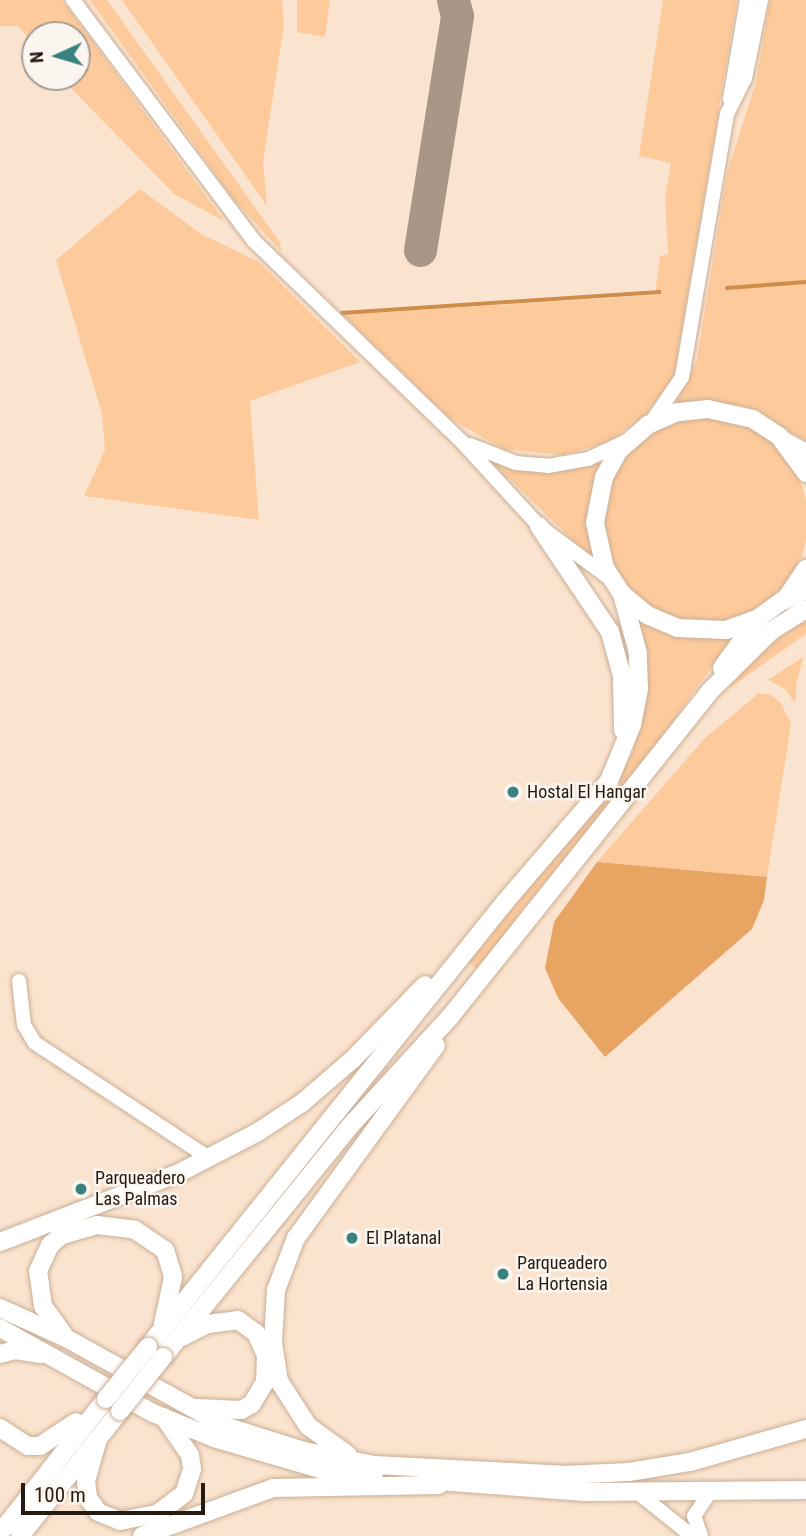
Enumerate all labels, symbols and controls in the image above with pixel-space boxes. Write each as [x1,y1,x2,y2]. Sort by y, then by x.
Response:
north arrow [21,21,91,91]
text: N [25,51,48,64]
place label: Hostal El Hangar [527,781,646,803]
marker: Hostal El Hangar [505,784,521,800]
place label: Parqueadero Las Palmas [95,1168,185,1210]
marker: Parqueadero Las Palmas [73,1181,89,1197]
place label: El Platanal [366,1227,441,1249]
marker: El Platanal [344,1230,360,1246]
place label: Parqueadero La Hortensia [517,1253,608,1296]
marker: Parqueadero La Hortensia [495,1266,511,1282]
scale bar [24,1470,208,1514]
text: 100 m [34,1483,86,1507]

